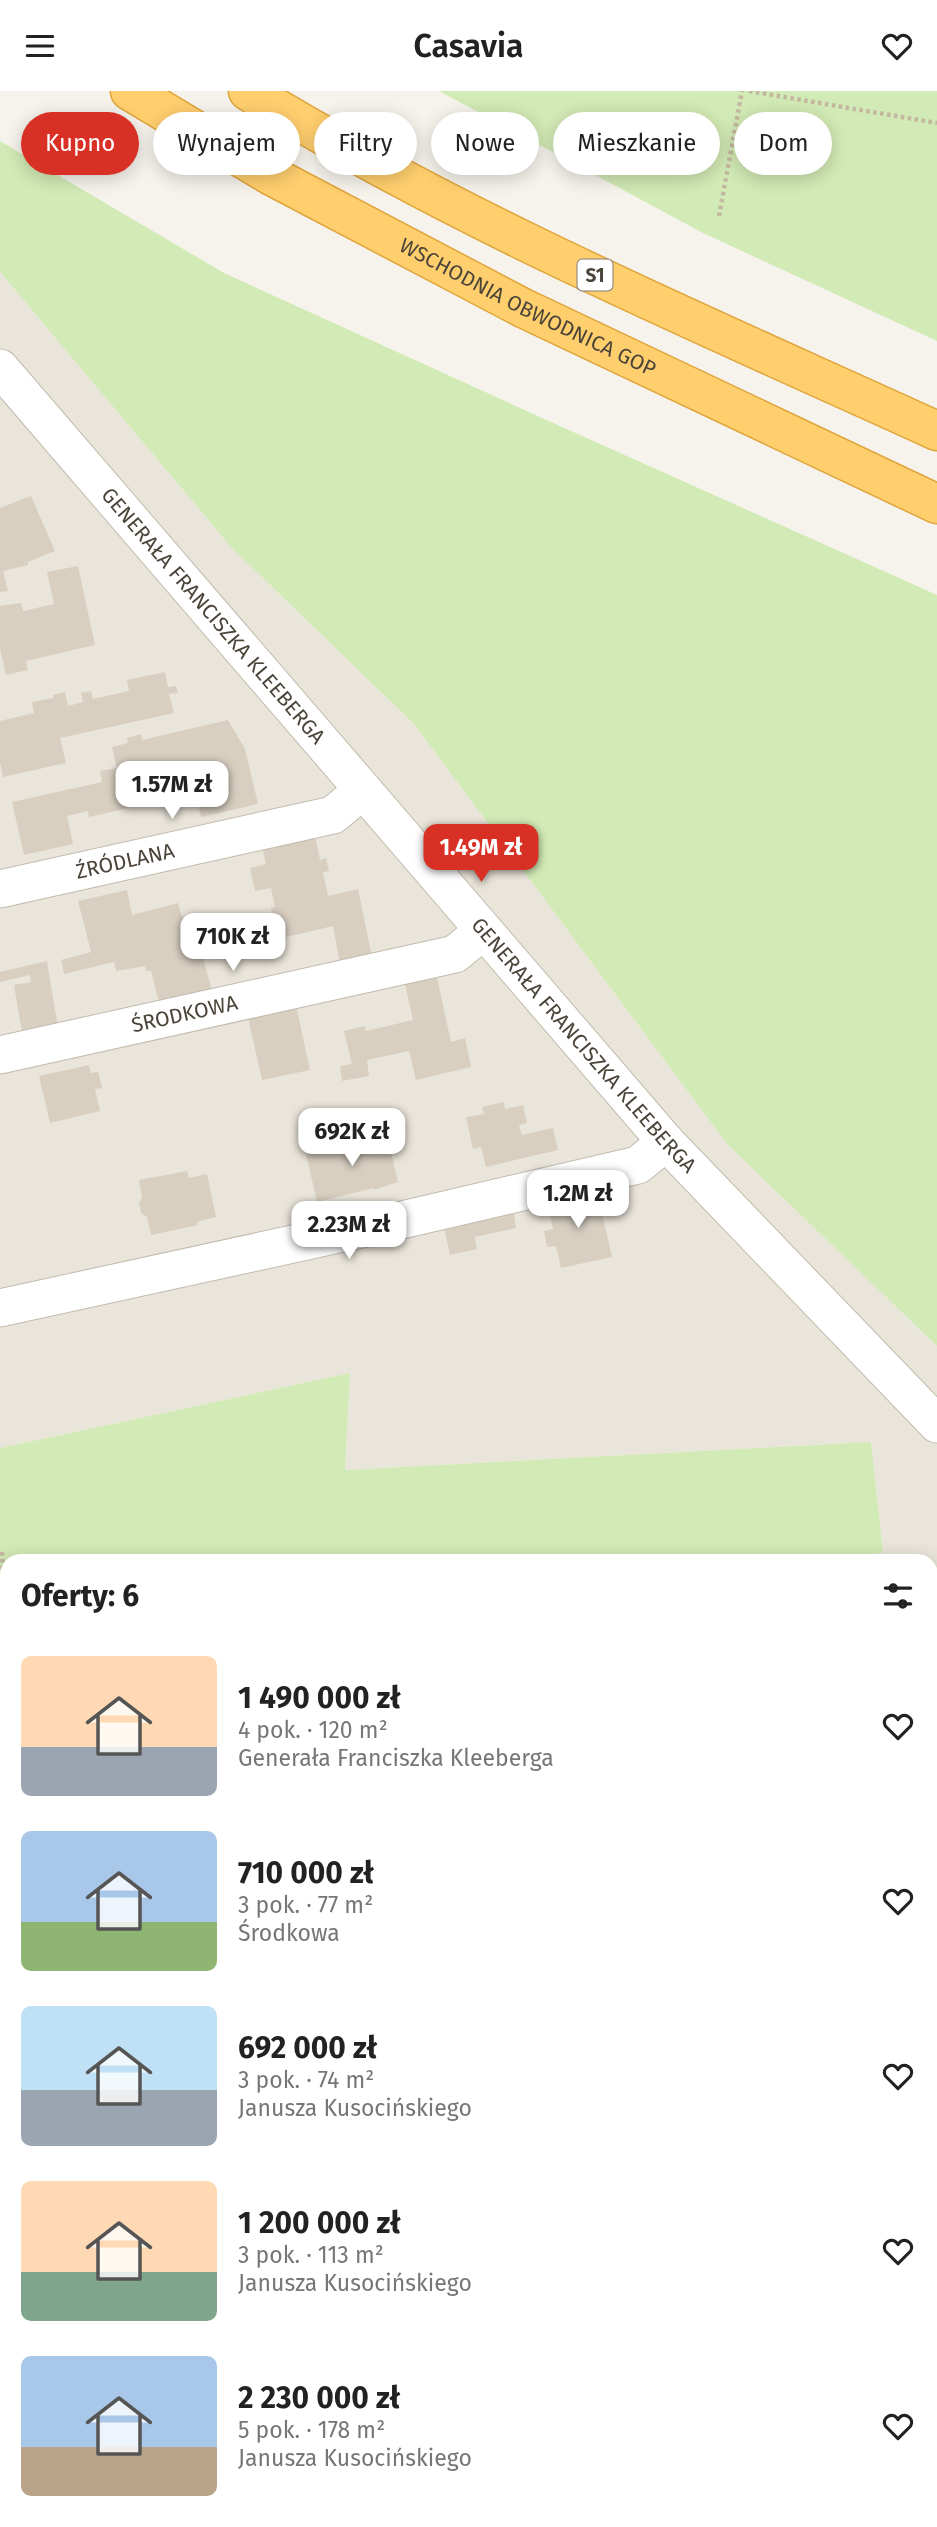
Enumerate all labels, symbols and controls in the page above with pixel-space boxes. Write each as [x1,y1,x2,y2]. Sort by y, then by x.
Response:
icon: menu [21,27,59,65]
text: Casavia [414,27,523,65]
icon: heart [878,27,916,65]
chip: Kupno [21,112,139,175]
chip: Wynajem [153,112,300,175]
chip: Filtry [314,112,417,175]
chip: Nowe [431,112,539,175]
chip: Mieszkanie [553,112,720,175]
chip: Dom [734,112,832,175]
street label: WSCHODNIA OBWODNICA GOP [395,232,660,382]
road number: S1 [578,259,612,291]
street label: GENERAŁA FRANCISZKA KLEEBERGA [96,482,331,749]
pin: 1.57M zł [100,761,244,821]
text: 1.57M zł [132,770,212,798]
pin: 1.49M zł [409,825,553,884]
text: 1.49M zł [439,833,523,861]
street label: ŹRÓDLANA [73,838,177,885]
street label: GENERAŁA FRANCISZKA KLEEBERGA [466,912,702,1178]
pin: 710K zł [168,913,298,973]
text: 710K zł [196,922,270,950]
street label: ŚRODKOWA [129,990,240,1038]
pin: 692K zł [287,1109,417,1168]
text: 692K zł [314,1117,390,1145]
pin: 1.2M zł [513,1171,643,1230]
text: 1.2M zł [543,1179,613,1207]
pin: 2.23M zł [277,1201,421,1261]
text: 2.23M zł [307,1210,391,1238]
icon: filters [879,1577,917,1615]
text: Oferty: 6 [21,1578,139,1614]
text: 1 490 000 zł [238,1680,401,1716]
icon: home [77,1684,161,1768]
icon: heart [879,1707,917,1745]
text: 4 pok. · 120 m² [238,1716,388,1744]
text: Generała Franciszka Kleeberga [238,1744,554,1772]
text: 710 000 zł [238,1855,374,1891]
icon: home [77,1859,161,1943]
icon: heart [879,1882,917,1920]
text: 3 pok. · 77 m² [238,1891,373,1919]
text: Środkowa [238,1919,340,1947]
text: 692 000 zł [238,2030,377,2066]
icon: home [77,2034,161,2118]
icon: heart [879,2057,917,2095]
text: 3 pok. · 74 m² [238,2066,374,2094]
text: Janusza Kusocińskiego [238,2094,472,2122]
text: 1 200 000 zł [238,2205,401,2241]
icon: home [77,2209,161,2293]
icon: heart [879,2232,917,2270]
text: 3 pok. · 113 m² [238,2241,384,2269]
text: Janusza Kusocińskiego [238,2269,472,2297]
text: 2 230 000 zł [238,2380,400,2416]
icon: home [77,2384,161,2468]
icon: heart [879,2407,917,2445]
text: 5 pok. · 178 m² [238,2416,385,2444]
text: Janusza Kusocińskiego [238,2444,472,2472]

